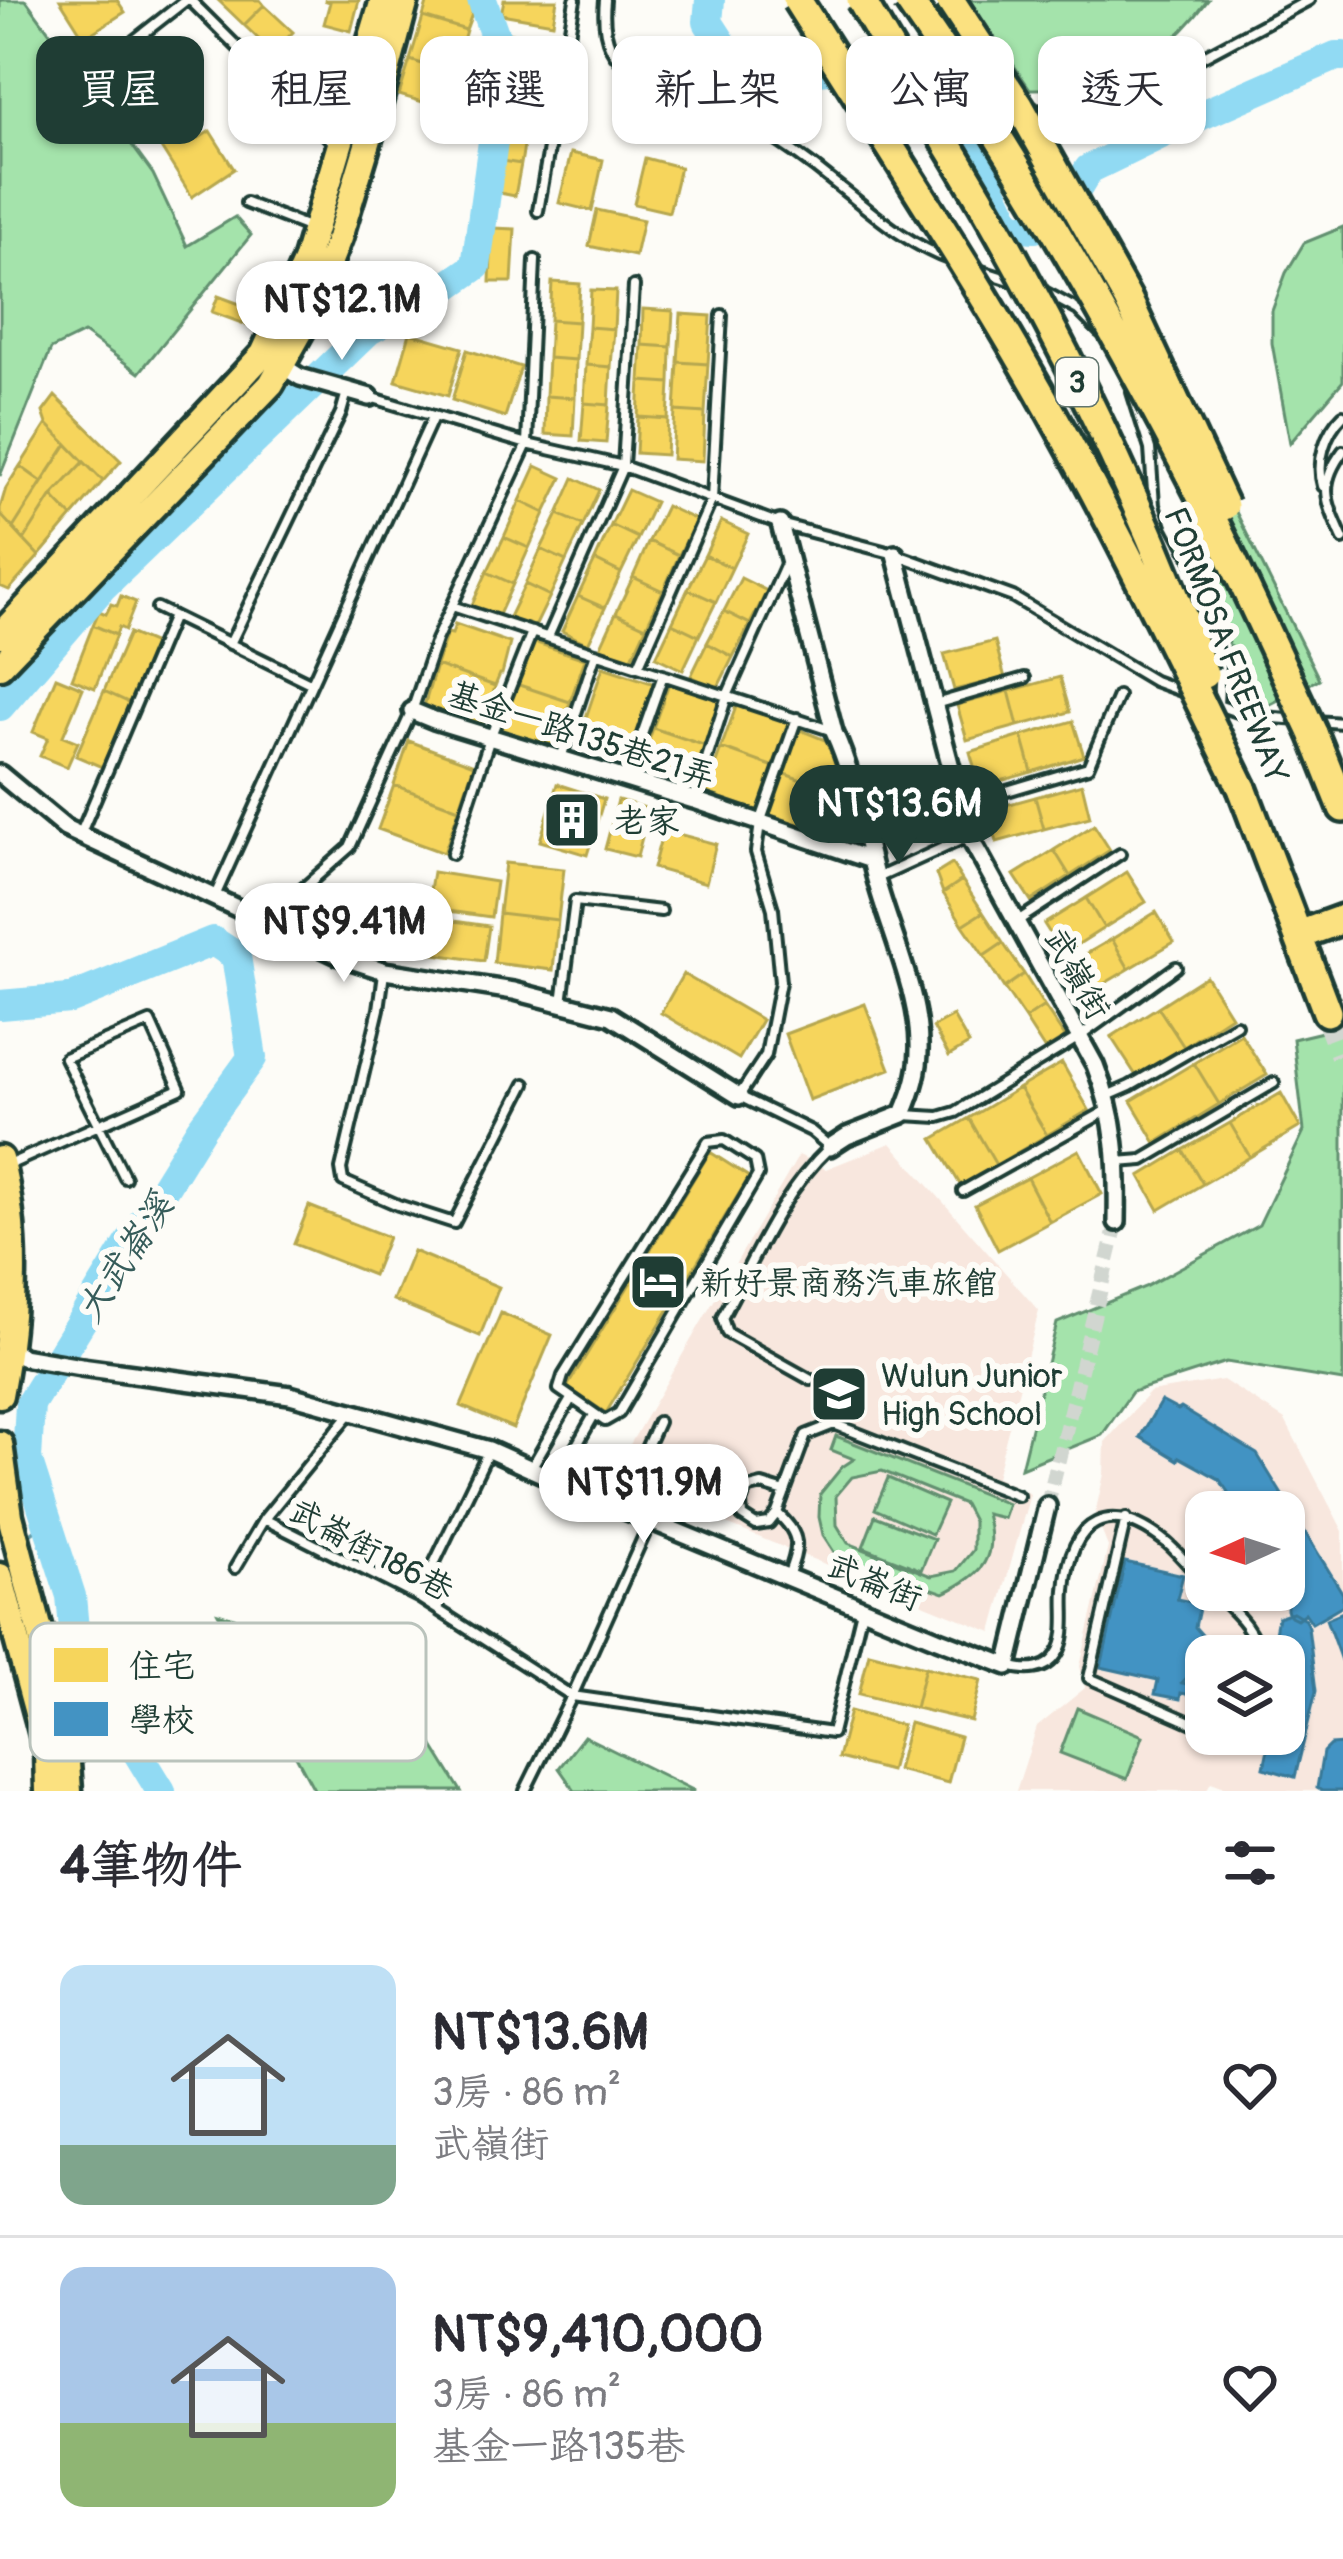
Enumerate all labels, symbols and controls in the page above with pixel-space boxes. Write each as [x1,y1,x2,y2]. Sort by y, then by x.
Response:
chip: 買屋 [36,36,204,144]
chip: 租屋 [228,36,396,144]
chip: 篩選 [420,36,588,144]
chip: 新上架 [612,36,822,144]
chip: 公寓 [846,36,1014,144]
chip: 透天 [1038,36,1206,144]
pin: NT$12.1M [218,261,466,363]
text: NT$12.1M [263,275,421,324]
road number: 3 [1056,358,1098,406]
street label: FORMOSA FREEWAY [1154,502,1297,789]
street label: 基金一路135巷21弄 [443,673,720,798]
pin: NT$13.6M [775,765,1023,867]
text: NT$13.6M [816,779,982,828]
building icon: 老家 [541,789,603,851]
place label: 老家 [614,801,680,842]
pin: NT$9.41M [220,883,468,985]
text: NT$9.41M [262,897,426,946]
street label: 武嶺街 [1035,920,1119,1027]
water label: 大武崙溪 [67,1184,184,1330]
hotel icon: 新好景商務汽車旅館 [627,1251,689,1313]
place label: 新好景商務汽車旅館 [700,1263,997,1304]
place label: Wulun Junior High School [881,1356,1063,1435]
school or university icon: Wulun Junior High School [808,1363,870,1425]
pin: NT$11.9M [520,1444,768,1546]
text: NT$11.9M [566,1458,722,1507]
street label: 武崙街186巷 [282,1490,461,1611]
north arrow [1185,1491,1305,1611]
map controls [1185,1491,1305,1755]
street label: 武崙街 [821,1545,928,1620]
legend [30,1623,426,1761]
button: layers [1185,1635,1305,1755]
text: 住宅 [129,1646,195,1687]
text: 學校 [129,1700,195,1741]
icon: filters [1217,1830,1283,1896]
text: 4筆物件 [60,1834,243,1898]
text: NT$13.6M [432,2001,648,2065]
icon: home [156,2013,300,2157]
icon: heart [1217,2052,1283,2118]
text: 3房 · 86 m² [432,2068,621,2117]
text: 武嶺街 [432,2120,549,2169]
text: NT$9,410,000 [432,2303,763,2367]
icon: home [156,2315,300,2459]
icon: heart [1217,2354,1283,2420]
text: 3房 · 86 m² [432,2370,621,2419]
text: 基金一路135巷 [432,2422,685,2471]

